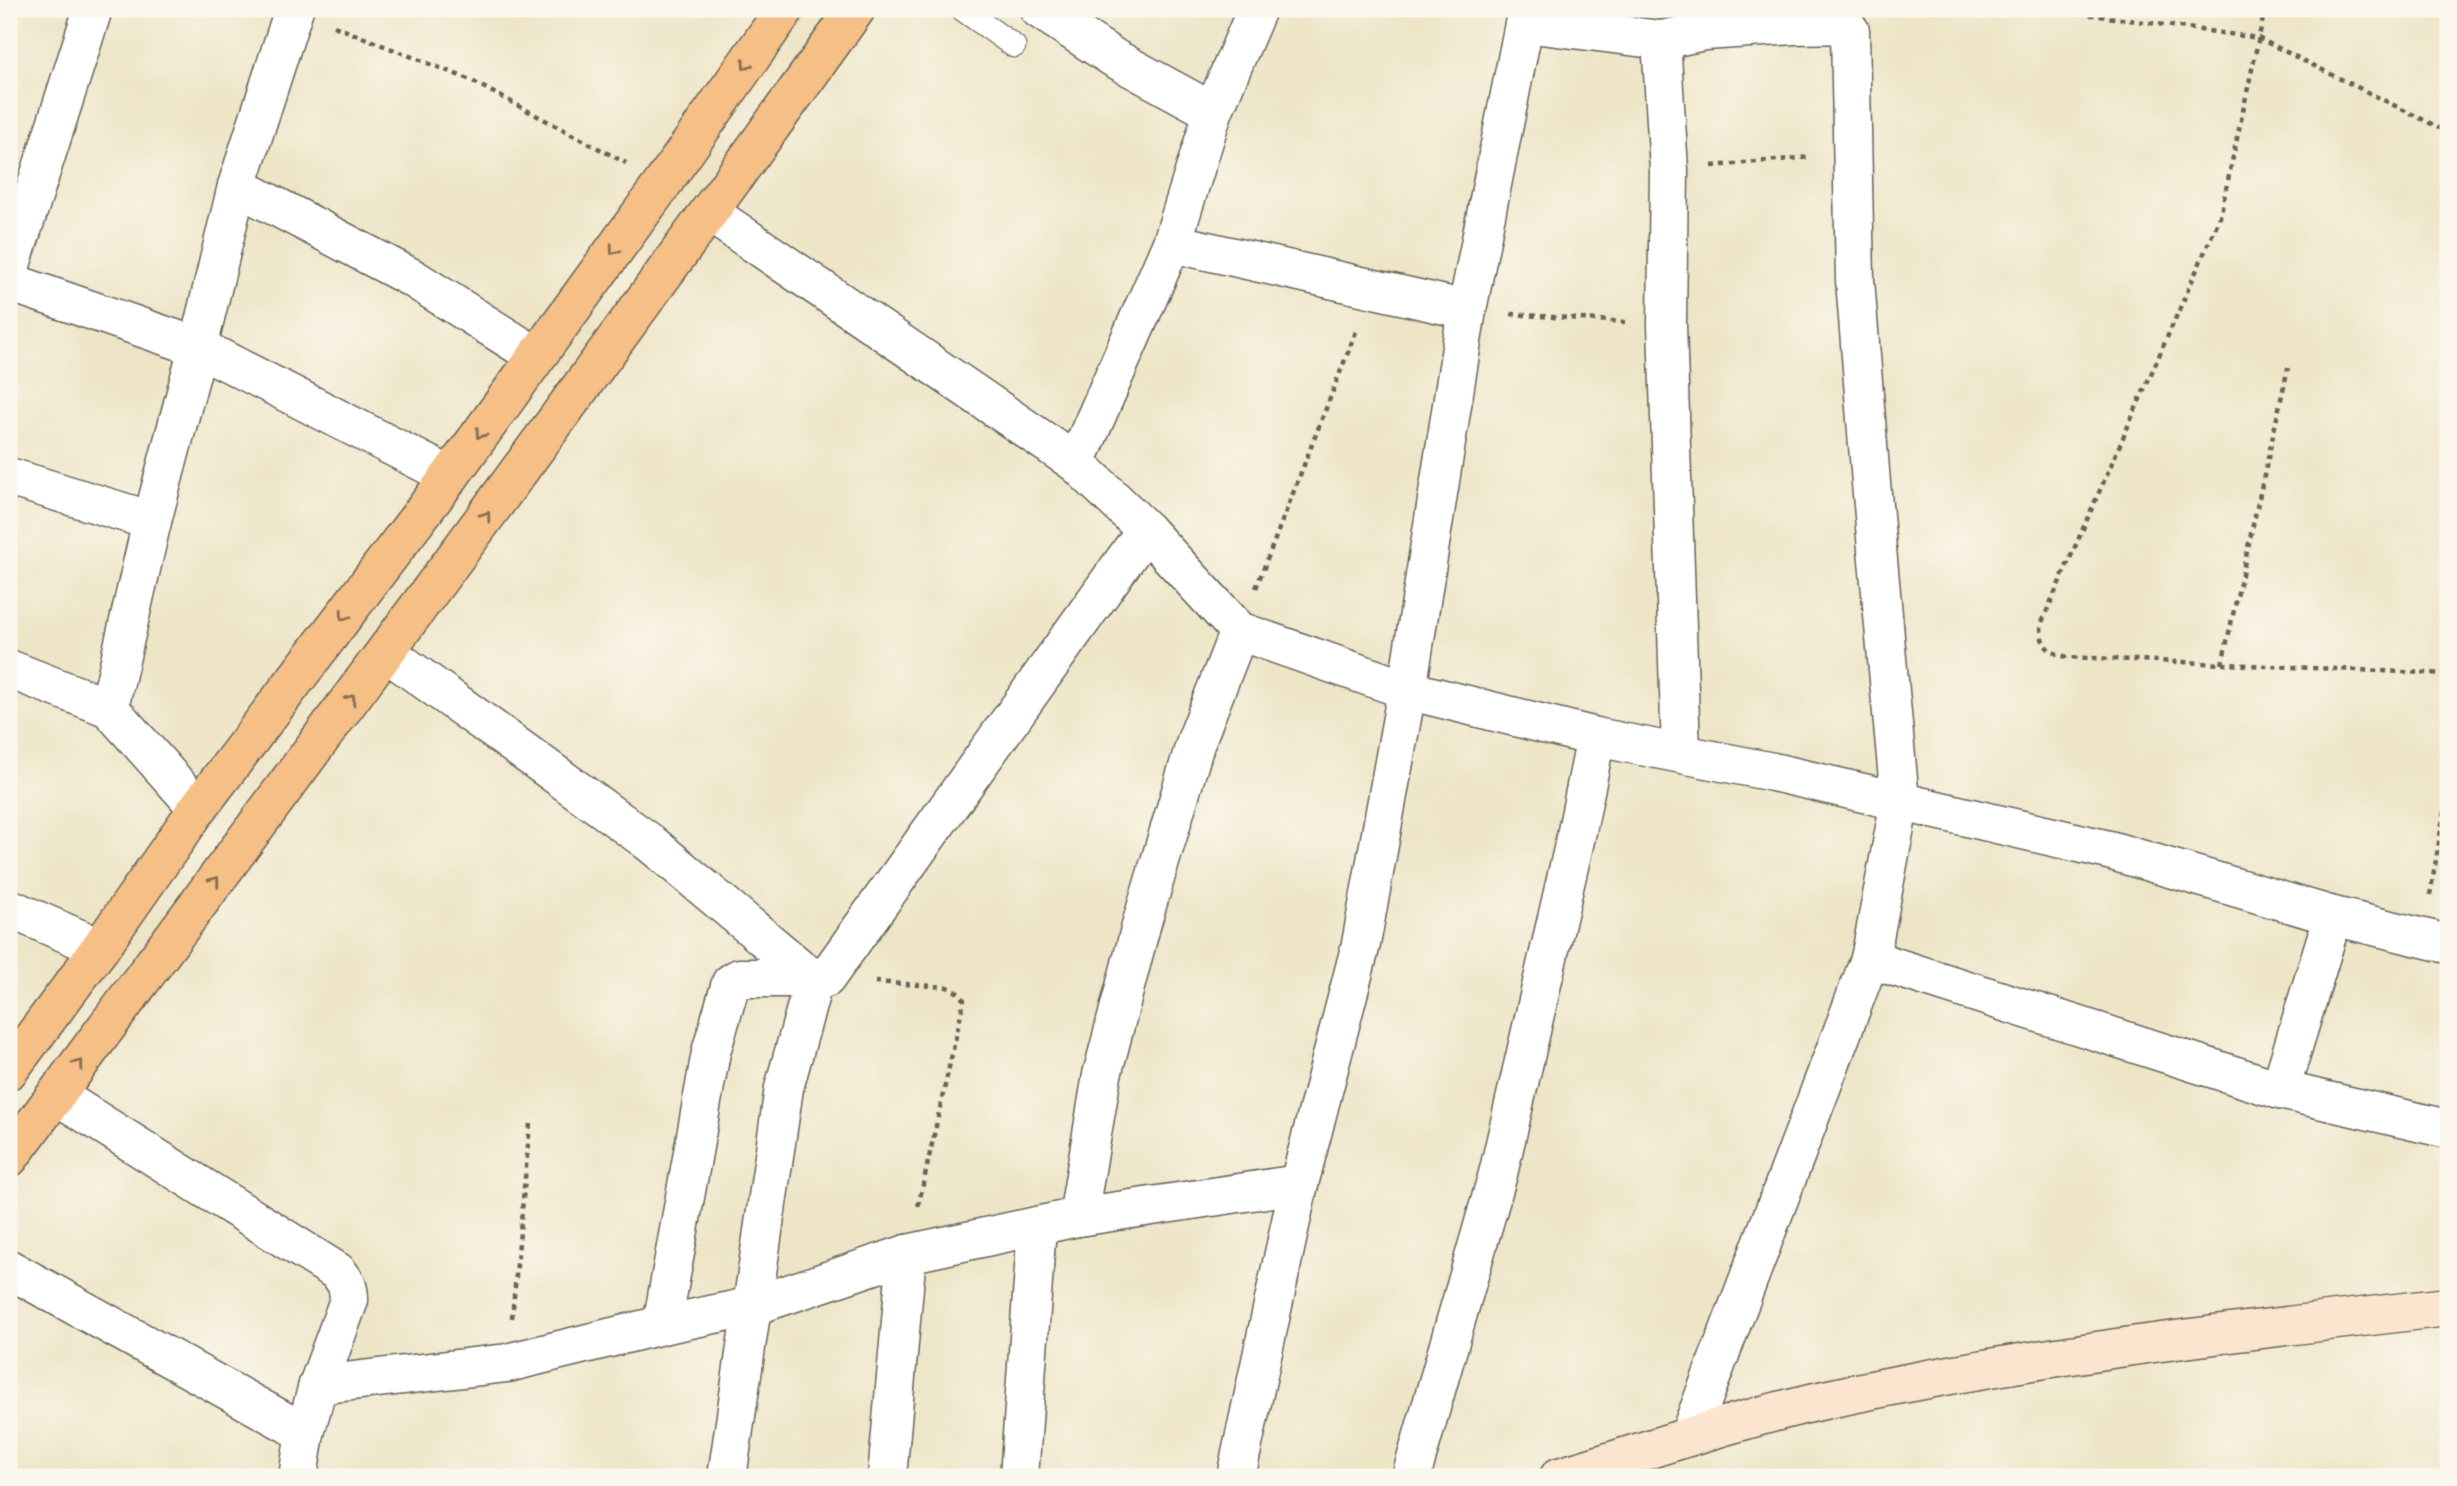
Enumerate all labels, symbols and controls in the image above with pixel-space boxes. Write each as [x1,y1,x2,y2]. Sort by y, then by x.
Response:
one-way arrow [742,57,754,70]
one-way arrow [609,242,622,255]
one-way arrow [476,426,488,439]
one-way arrow [478,511,490,524]
one-way arrow [339,608,352,621]
one-way arrow [342,694,355,707]
one-way arrow [206,877,219,889]
one-way arrow [70,1059,83,1072]

